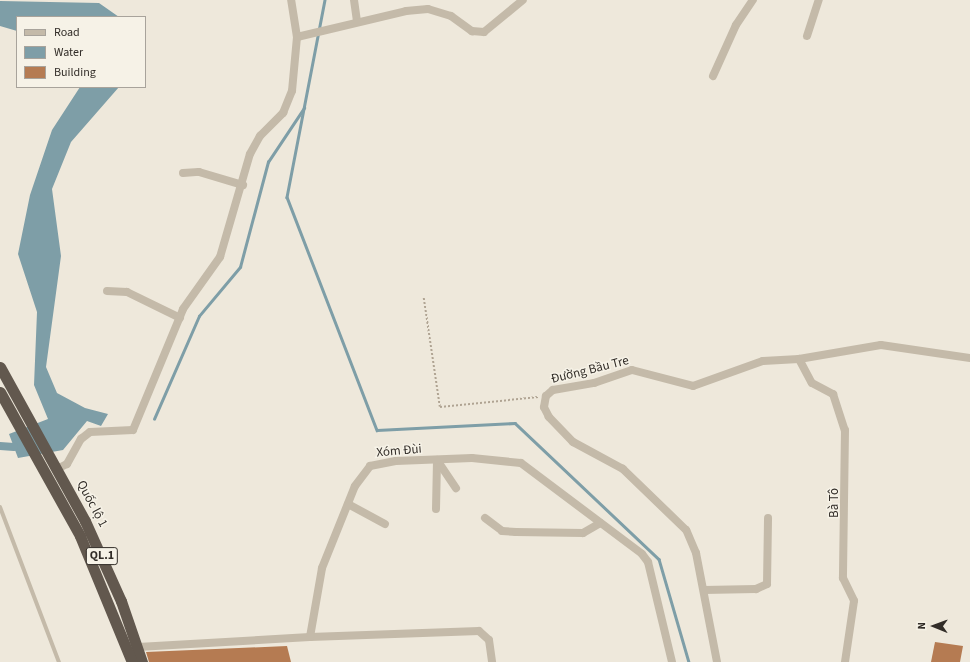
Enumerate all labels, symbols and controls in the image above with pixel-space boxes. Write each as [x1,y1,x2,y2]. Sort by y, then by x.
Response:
legend [16,16,146,88]
text: Road [54,24,80,41]
text: Water [54,44,83,61]
text: Building [54,64,96,81]
street label: Đường Bầu Tre [549,353,631,387]
street label: Xóm Đùi [376,441,422,461]
street label: Quốc lộ 1 [73,478,111,530]
street label: Bà Tô [826,488,842,518]
road number: QL.1 [85,546,119,566]
north arrow [914,606,954,646]
text: N [914,622,929,630]

